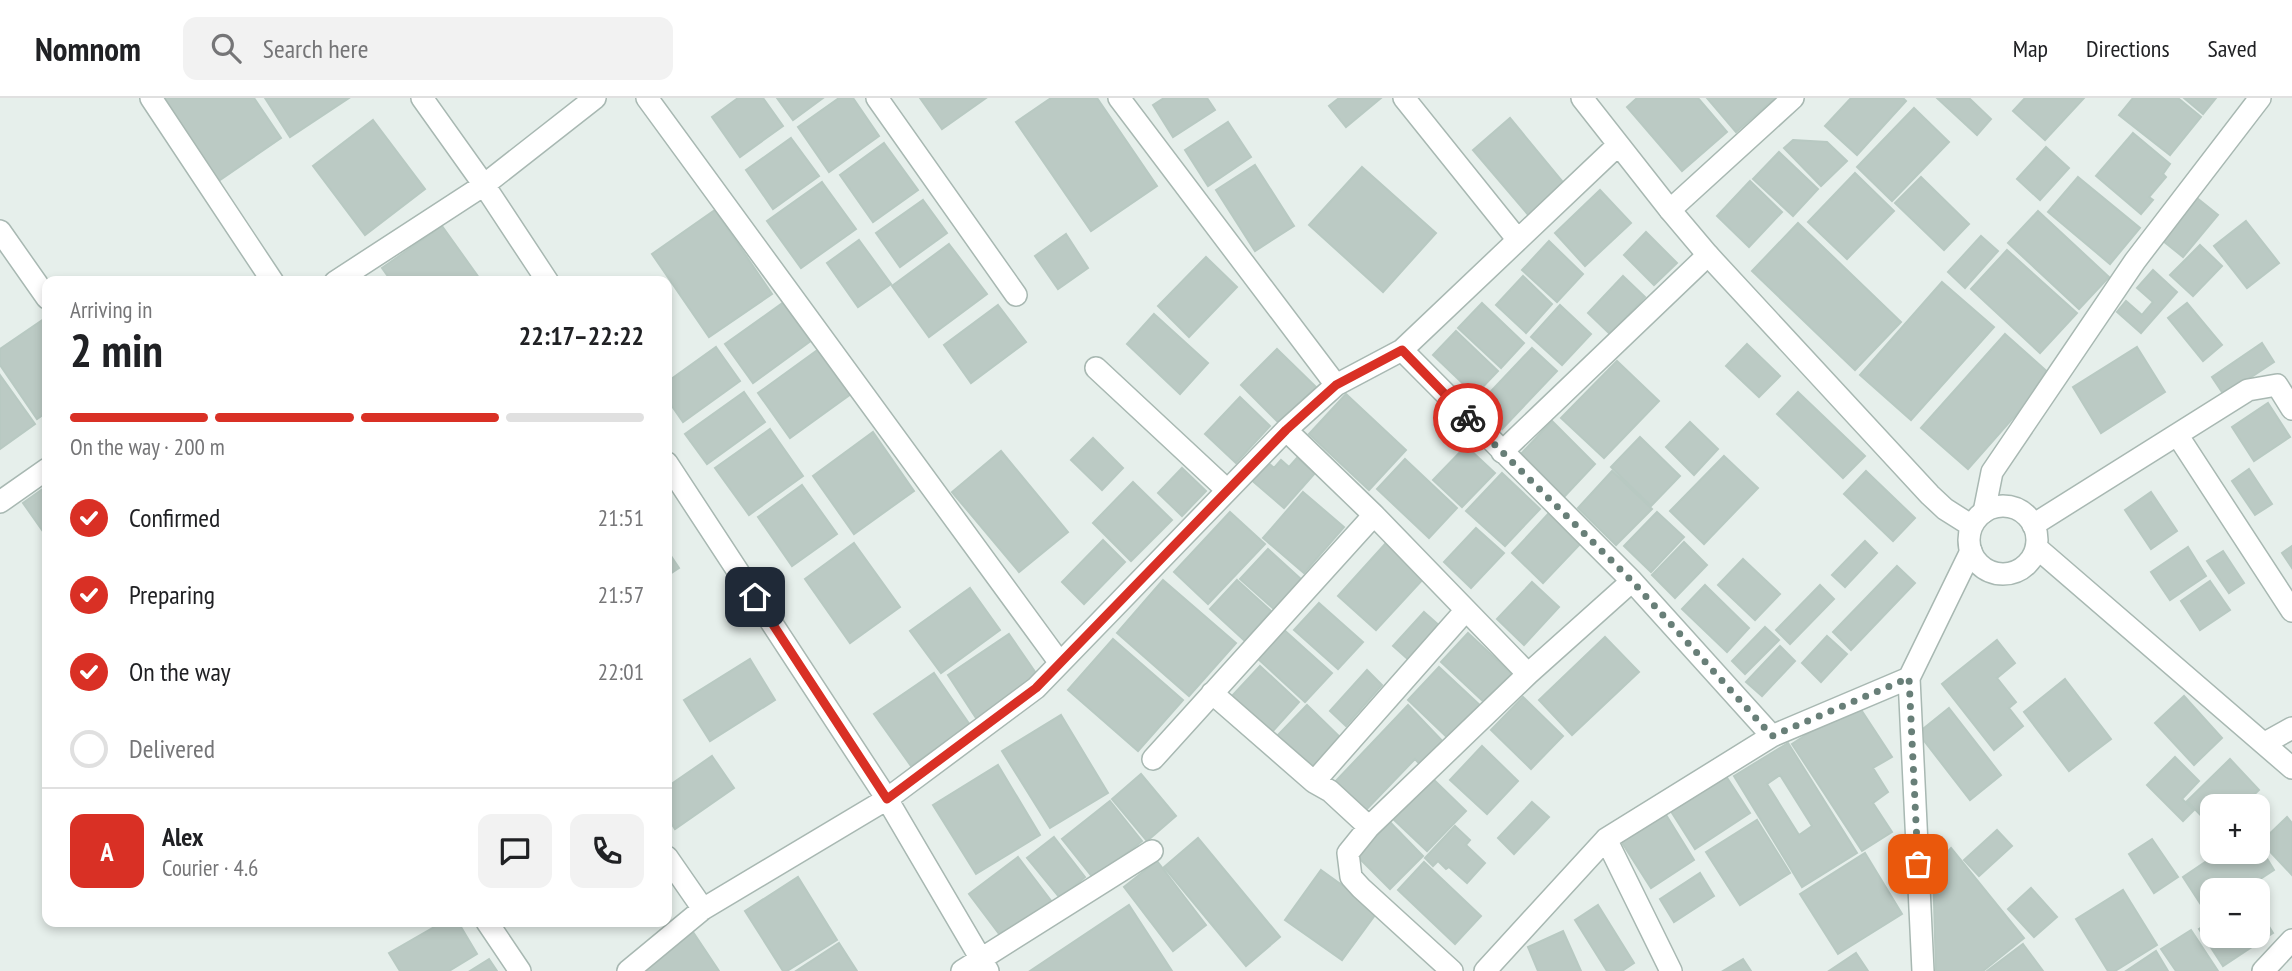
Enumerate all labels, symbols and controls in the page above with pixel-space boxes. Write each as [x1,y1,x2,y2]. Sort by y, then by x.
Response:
search box [183,17,673,80]
text: Nomnom [35,27,141,70]
icon: search [207,29,245,67]
text: Search here [263,32,368,65]
text: Map [2013,33,2048,64]
text: Directions [2086,33,2170,64]
text: Saved [2208,33,2257,64]
text: Arriving in [70,295,152,324]
text: 22:17–22:22 [519,319,644,352]
text: 2 min [70,320,163,380]
courier [1433,383,1503,453]
icon: bike [1449,399,1487,437]
text: On the way · 200 m [70,432,225,461]
icon: check [70,499,108,537]
text: Confirmed [129,501,220,534]
text: 21:51 [598,503,644,532]
pin [725,567,785,627]
icon: check [70,576,108,614]
text: Preparing [129,578,215,611]
icon: home [736,578,774,616]
text: 21:57 [598,580,644,609]
icon: check [70,653,108,691]
text: On the way [129,655,231,688]
text: 22:01 [598,657,644,686]
text: Delivered [129,732,215,765]
map controls [2200,794,2270,948]
button: + [2200,794,2270,864]
button: chat [478,814,552,888]
button: phone [570,814,644,888]
text: Alex [162,820,203,853]
pin [1888,834,1948,894]
text: A [100,835,114,868]
icon: bag [1899,845,1937,883]
text: Courier · 4.6 [162,853,258,882]
button: − [2200,878,2270,948]

